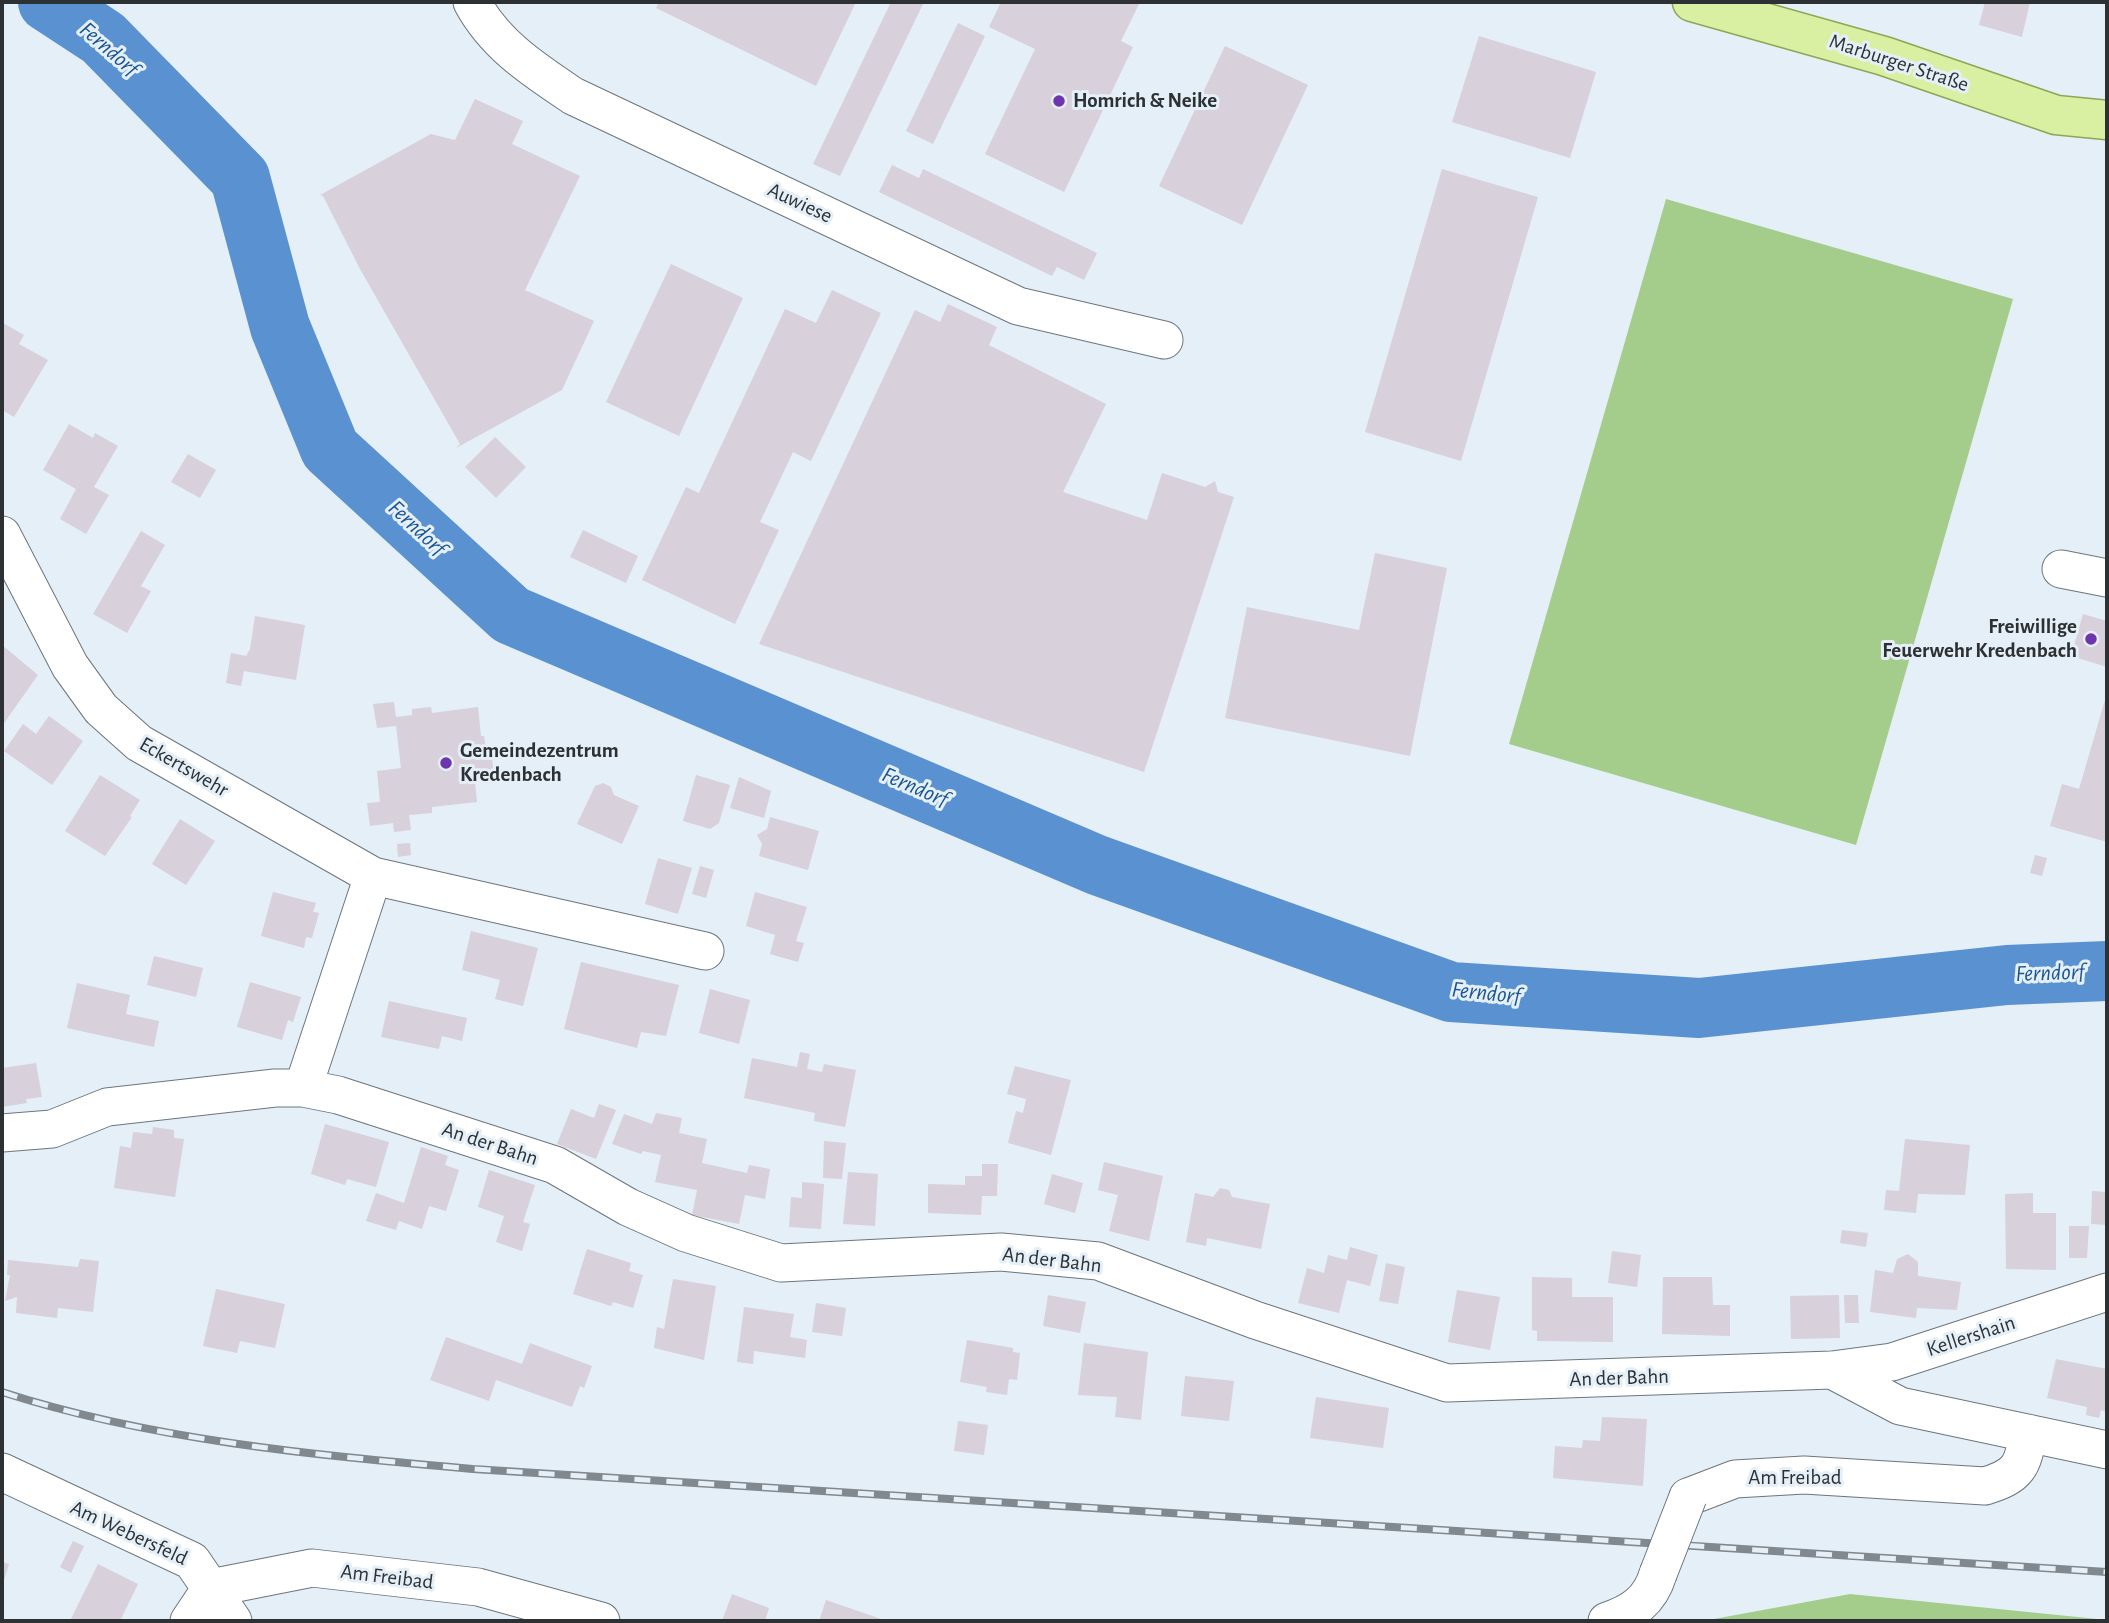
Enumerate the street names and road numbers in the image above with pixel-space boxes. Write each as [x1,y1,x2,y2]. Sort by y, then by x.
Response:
street label: Marburger Straße [1826,29,1972,97]
street label: Auwiese [764,177,836,229]
street label: Eckertswehr [135,731,233,803]
street label: An der Bahn [439,1117,541,1171]
street label: An der Bahn [1001,1241,1103,1279]
street label: Kellershain [1923,1310,2019,1362]
street label: An der Bahn [1569,1364,1669,1392]
street label: Am Freibad [1748,1465,1842,1491]
street label: Am Webersfeld [66,1495,192,1571]
street label: Am Freibad [339,1559,435,1595]

